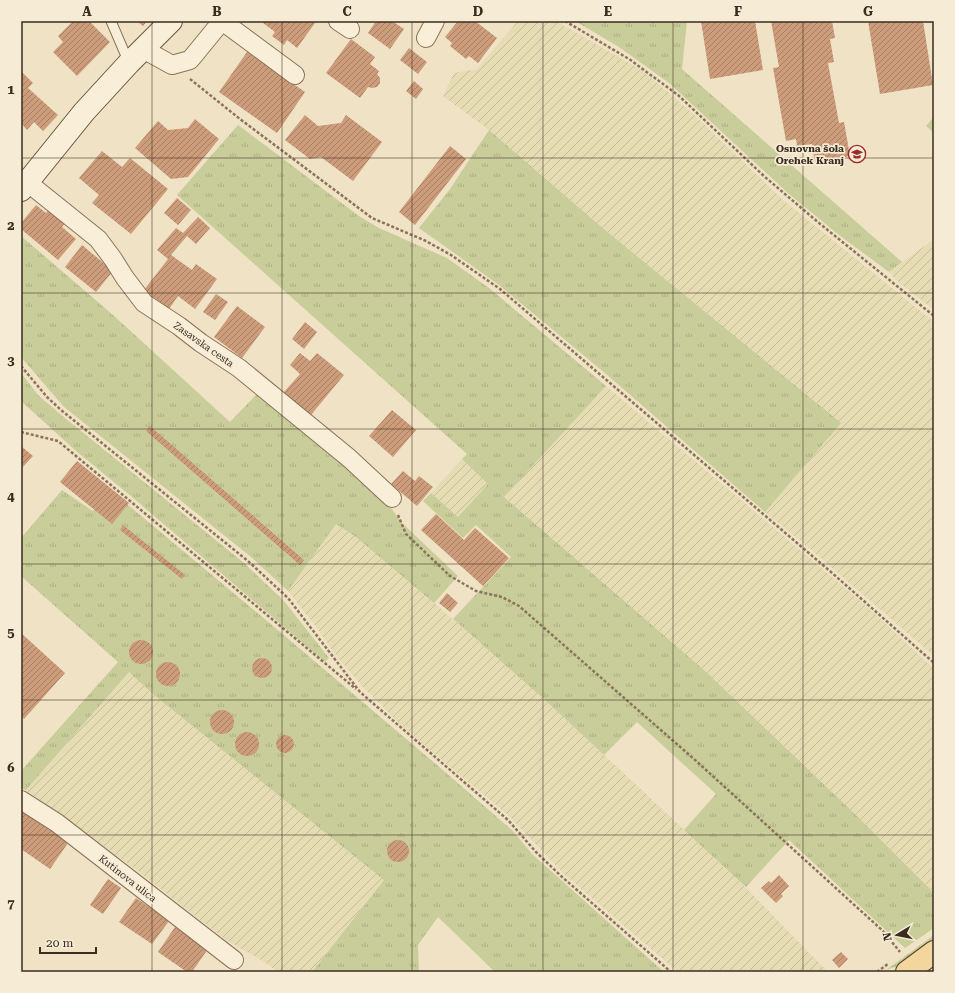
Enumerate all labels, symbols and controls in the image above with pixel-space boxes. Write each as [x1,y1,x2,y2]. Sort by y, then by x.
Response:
text: A [82,4,92,19]
text: B [212,4,222,19]
text: C [342,4,352,19]
text: D [473,4,483,19]
text: E [604,4,612,19]
text: F [734,4,742,19]
text: G [863,4,873,19]
text: 1 [7,82,15,97]
place label: Osnovna šola Orehek Kranj [776,143,844,166]
school or university icon: Osnovna šola Orehek Kranj [847,144,867,164]
text: 2 [7,218,15,233]
street label: Zasavska cesta [172,320,236,370]
text: 3 [7,353,15,368]
text: 4 [7,489,15,504]
text: 5 [7,625,15,640]
text: 6 [7,760,15,775]
street label: Kutinova ulica [97,853,159,905]
text: 7 [7,896,15,911]
north arrow [877,915,917,955]
scale bar [40,929,96,955]
text: N [880,931,895,942]
text: 20 m [46,936,73,950]

